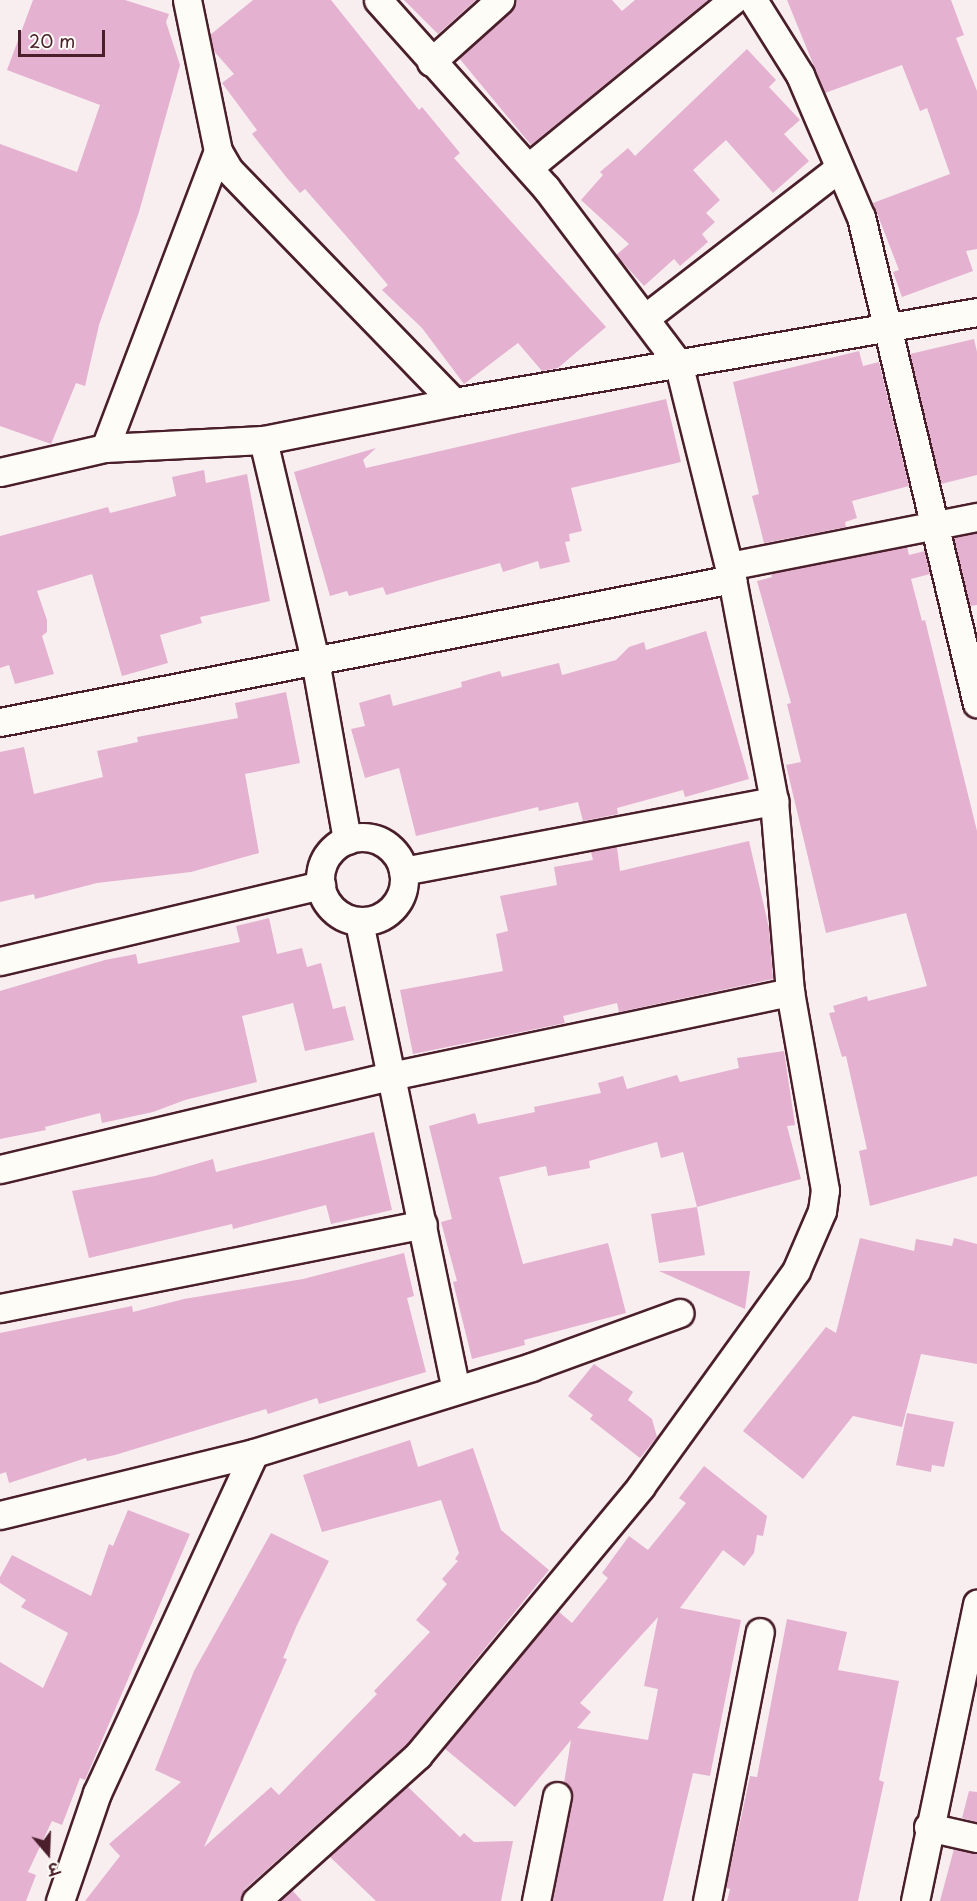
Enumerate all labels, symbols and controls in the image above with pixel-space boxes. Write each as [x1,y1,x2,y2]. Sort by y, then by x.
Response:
scale bar [21,18,108,56]
text: 20 m [29,27,75,54]
north arrow [18,1823,78,1883]
text: उ [45,1857,63,1883]

